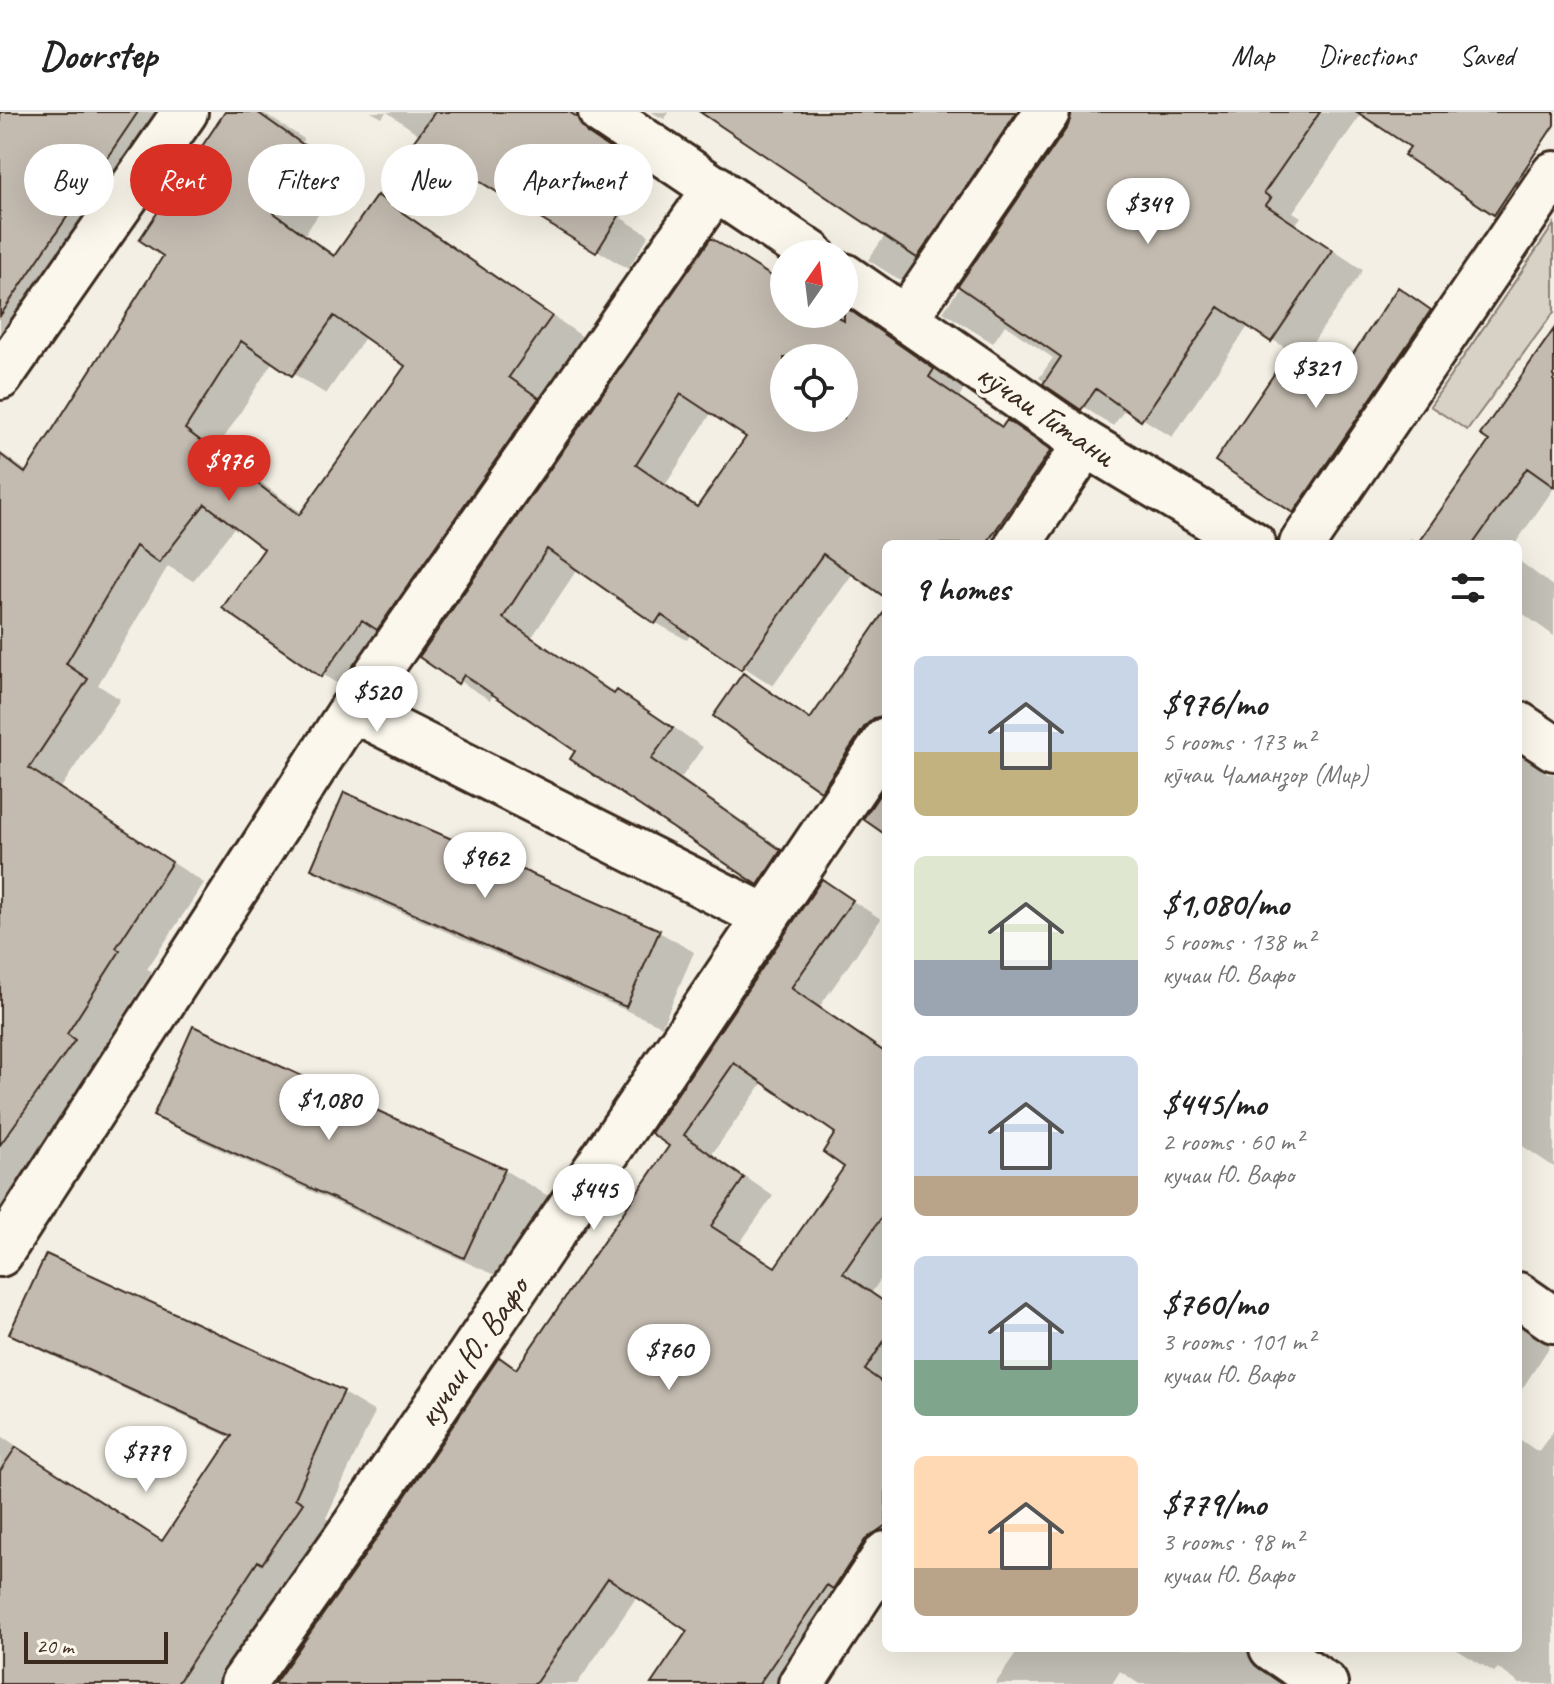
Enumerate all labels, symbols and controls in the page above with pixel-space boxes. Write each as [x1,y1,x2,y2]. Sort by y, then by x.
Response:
text: Doorstep [40,32,157,79]
text: Map [1231,38,1274,73]
text: Directions [1318,38,1416,73]
text: Saved [1460,38,1514,73]
chip: Buy [24,144,114,216]
chip: Rent [130,144,232,216]
chip: Filters [248,144,365,216]
chip: New [381,144,478,216]
chip: Apartment [494,144,653,216]
pin: $349 [1101,178,1195,246]
text: $349 [1125,187,1171,220]
north arrow [770,240,858,328]
map controls [770,240,858,432]
pin: $321 [1269,342,1363,410]
button: locate [770,344,858,432]
text: $321 [1293,351,1339,384]
street label: кӯчаи Гитани [968,352,1125,477]
pin: $976 [182,435,276,503]
text: $976 [206,444,252,477]
icon: filters [1446,566,1490,610]
text: 9 homes [914,567,1010,610]
pin: $520 [330,666,424,734]
text: $520 [354,675,400,708]
text: $976/mo [1162,682,1267,725]
icon: home [978,688,1074,784]
text: 5 rooms · 173 m² [1162,725,1314,758]
text: кӯчаи Чаманзор (Мир) [1162,758,1368,791]
pin: $962 [438,832,532,900]
text: $962 [461,841,509,874]
text: $1,080/mo [1162,882,1289,925]
icon: home [978,888,1074,984]
text: 5 rooms · 138 m² [1162,925,1314,958]
text: кучаи Ю. Вафо [1162,958,1294,991]
pin: $1,080 [264,1074,394,1142]
text: $445/mo [1162,1082,1266,1125]
text: $1,080 [297,1083,361,1116]
icon: home [978,1088,1074,1184]
text: 2 rooms · 60 m² [1162,1125,1303,1158]
text: кучаи Ю. Вафо [1162,1158,1294,1191]
pin: $445 [547,1164,641,1232]
text: $445 [571,1173,617,1206]
street label: кучаи Ю. Вафо [406,1265,540,1436]
text: $760/mo [1162,1282,1267,1325]
icon: home [978,1288,1074,1384]
pin: $760 [622,1324,716,1392]
text: 3 rooms · 101 m² [1162,1325,1314,1358]
text: $760 [645,1333,693,1366]
text: кучаи Ю. Вафо [1162,1358,1294,1391]
pin: $779 [99,1426,193,1494]
text: $779 [123,1435,169,1468]
text: $779/mo [1162,1482,1266,1525]
icon: home [978,1488,1074,1584]
text: 3 rooms · 98 m² [1162,1525,1303,1558]
text: кучаи Ю. Вафо [1162,1558,1294,1591]
scale bar [24,1628,168,1664]
text: 20 m [36,1632,73,1660]

